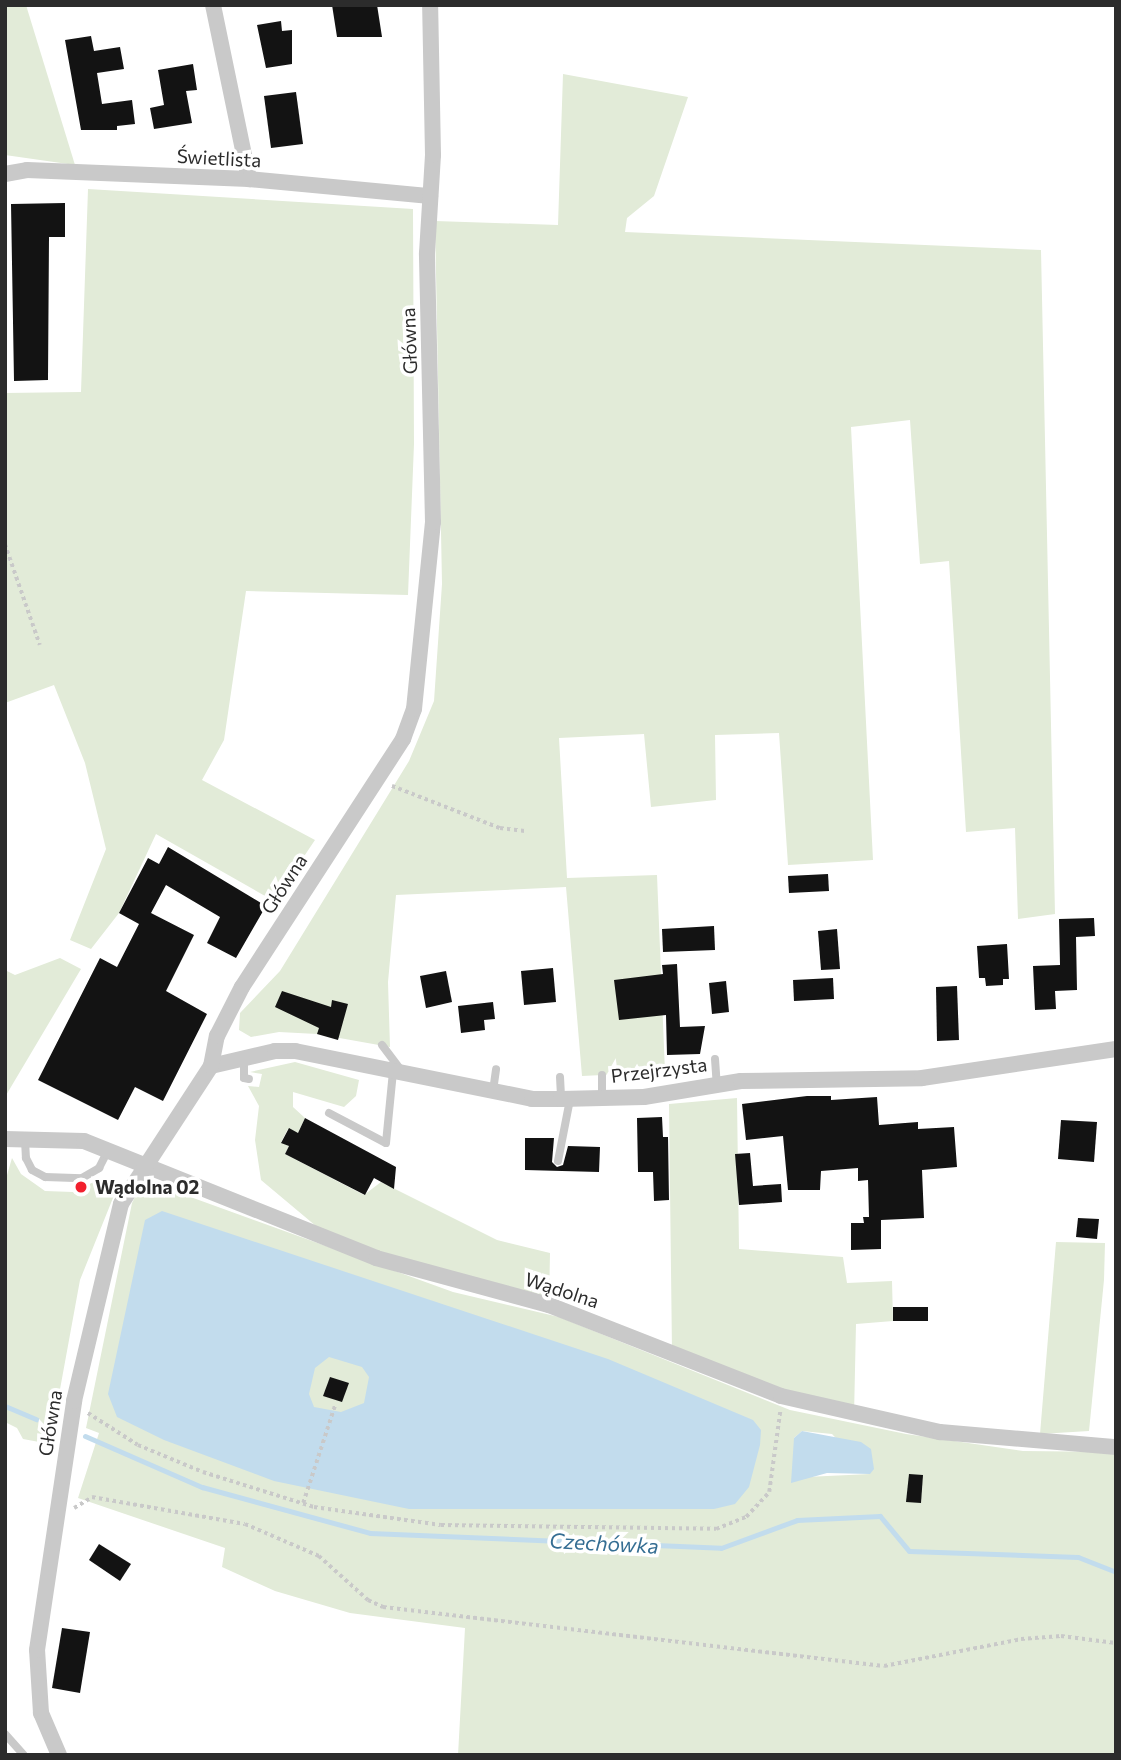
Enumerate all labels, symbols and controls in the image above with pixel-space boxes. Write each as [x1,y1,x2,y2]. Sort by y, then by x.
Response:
street label: Świetlista [176,144,262,172]
street label: Główna [396,307,422,375]
street label: Główna [256,850,312,918]
street label: Przejrzysta [610,1053,708,1087]
place label: Wądolna 02 [95,1176,199,1198]
marker: Wądolna 02 [73,1179,89,1195]
street label: Wądolna [522,1267,602,1313]
street label: Główna [34,1388,66,1458]
water label: Czechówka [549,1528,659,1558]

